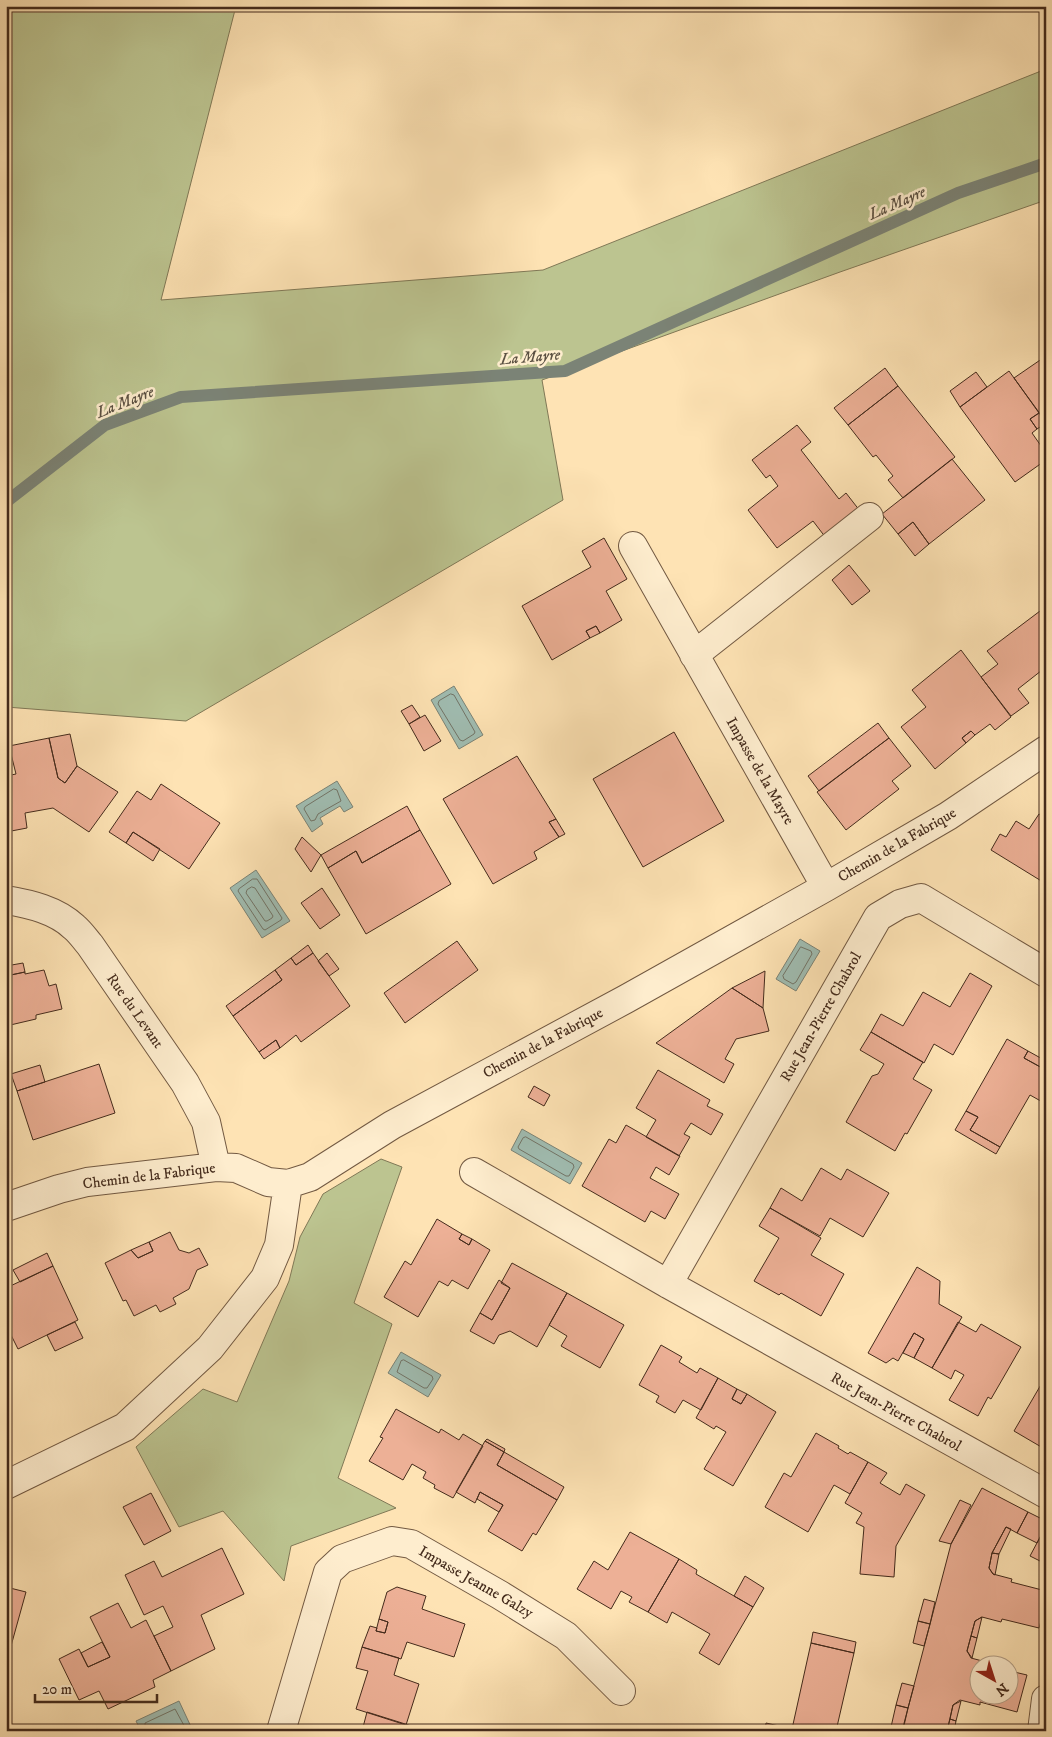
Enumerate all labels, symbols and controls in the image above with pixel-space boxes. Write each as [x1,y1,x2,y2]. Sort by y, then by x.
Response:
water label: La Mayre [864,181,929,225]
water label: La Mayre [498,344,561,370]
water label: La Mayre [92,381,157,423]
street label: Impasse de la Mayre [722,714,798,828]
street label: Chemin de la Fabrique [834,803,960,887]
street label: Rue Jean-Pierre Chabrol [776,948,866,1085]
street label: Rue du Levant [102,970,168,1052]
street label: Chemin de la Fabrique [480,1003,606,1083]
street label: Chemin de la Fabrique [82,1158,216,1194]
street label: Rue Jean-Pierre Chabrol [827,1368,965,1456]
street label: Impasse Jeanne Galzy [415,1542,537,1623]
north arrow [970,1654,1020,1704]
scale bar [35,1672,158,1704]
text: N [991,1679,1012,1700]
text: 20 m [42,1680,72,1699]

